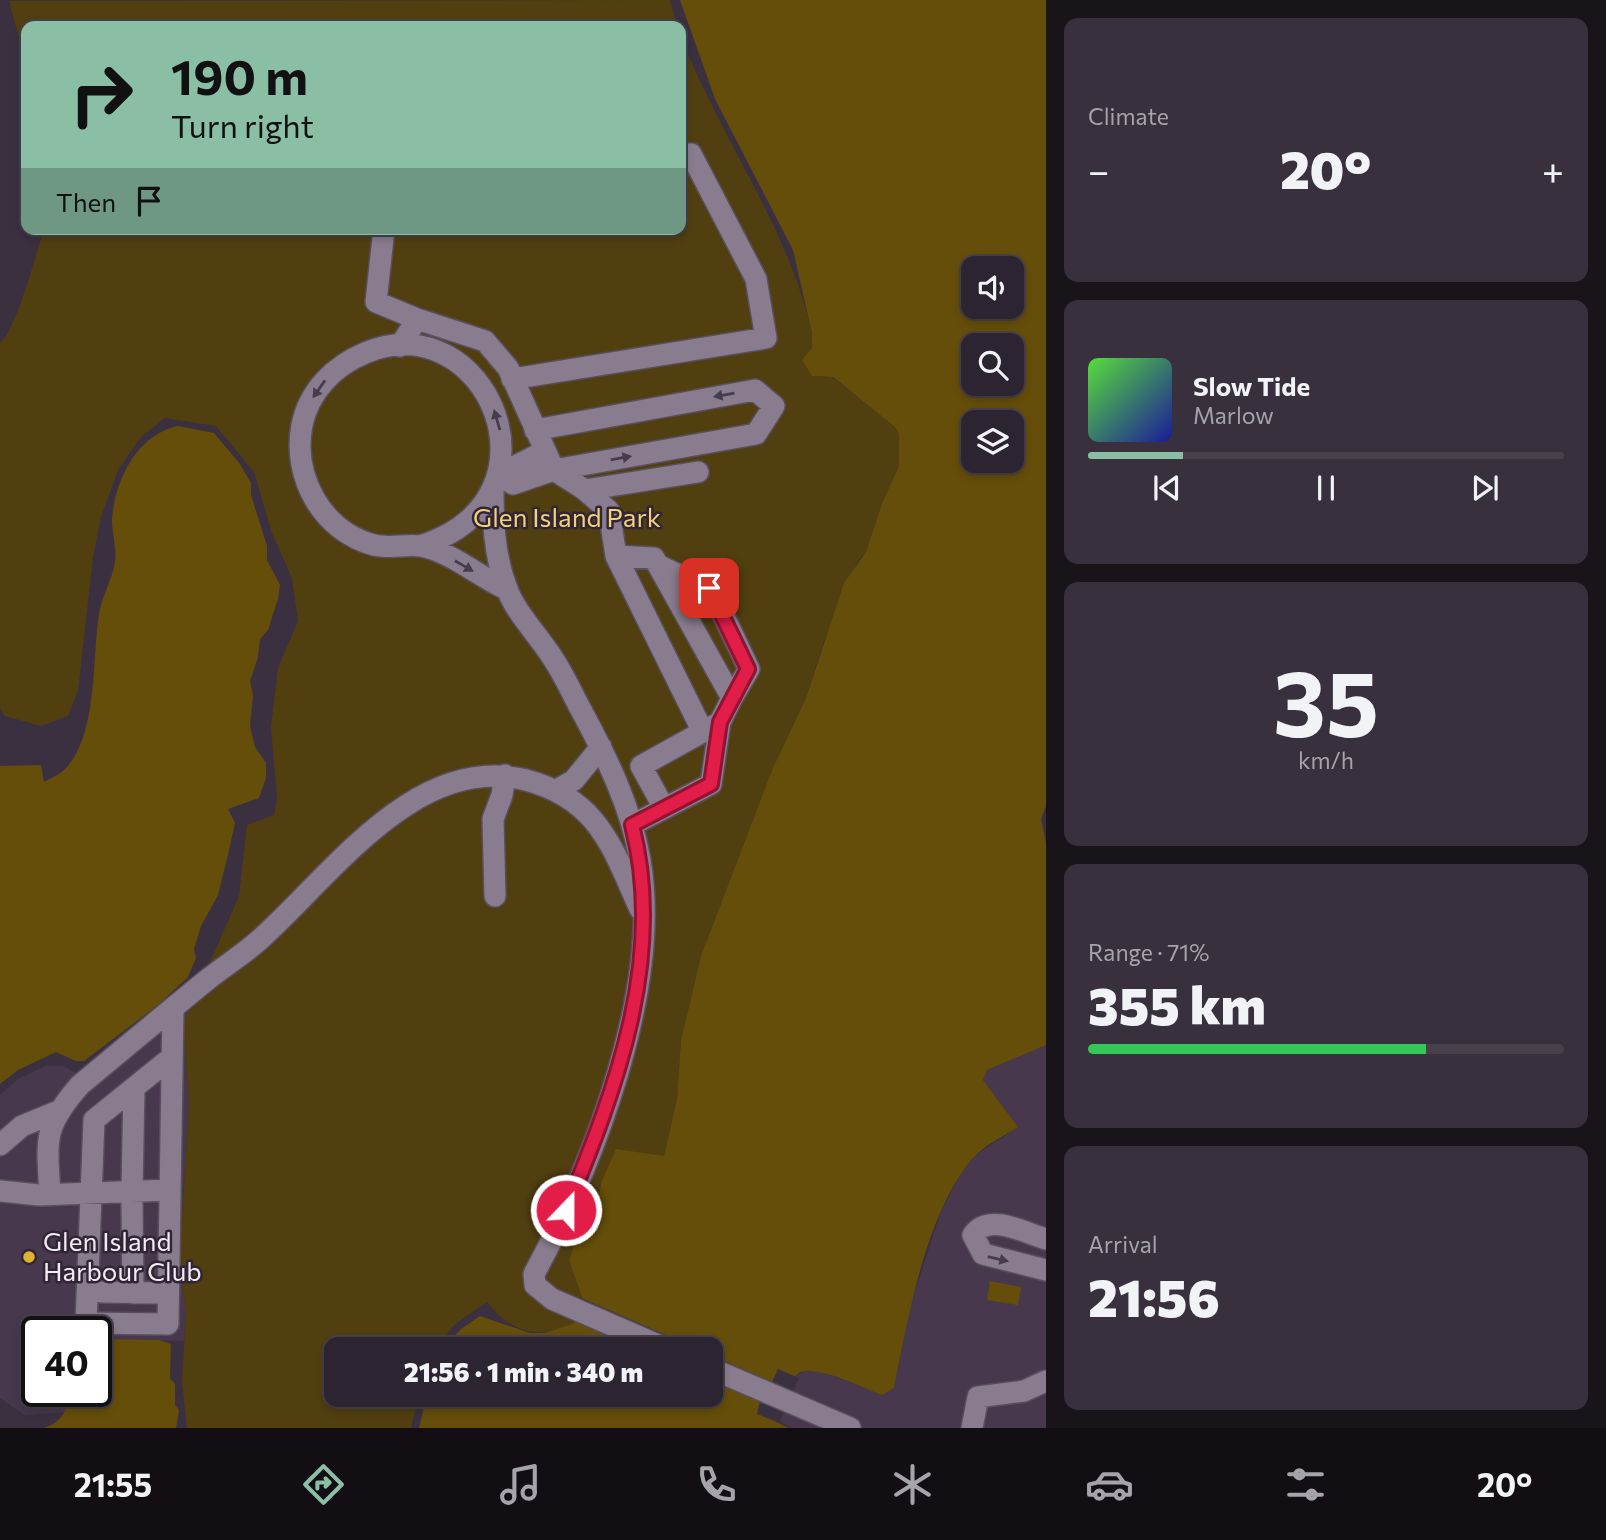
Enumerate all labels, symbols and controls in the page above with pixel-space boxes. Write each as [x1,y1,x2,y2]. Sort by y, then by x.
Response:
text: 190 m [171,45,308,105]
icon: right [56,49,147,140]
text: Climate [1088,102,1169,130]
text: Turn right [171,105,314,145]
text: 20° [1280,136,1371,200]
text: − [1088,146,1110,193]
text: + [1542,146,1564,193]
icon: arrive [130,182,168,220]
text: Then [56,186,116,217]
map controls [961,256,1024,473]
button: sound [961,256,1024,319]
button: search [961,333,1024,396]
text: Slow Tide [1193,370,1310,401]
one-way arrow [312,380,326,398]
one-way arrow [713,390,735,401]
text: Marlow [1193,401,1274,429]
one-way arrow [492,409,502,430]
button: layers [961,410,1024,473]
one-way arrow [610,452,632,463]
icon: previous [1148,469,1186,507]
icon: pause [1307,469,1345,507]
icon: next [1466,469,1504,507]
park label: Glen Island Park [473,501,661,532]
pin [679,558,739,618]
one-way arrow [455,560,474,572]
icon: arrive [690,569,728,607]
text: 35 [1273,644,1379,756]
text: km/h [1298,746,1354,774]
text: Range · 71% [1088,938,1209,966]
text: 355 km [1088,972,1266,1036]
position arrow [529,1173,603,1247]
place label: Glen Island Harbour Club [43,1225,202,1286]
text: Arrival [1088,1230,1158,1258]
marker: Glen Island Harbour Club [21,1249,37,1265]
one-way arrow [987,1254,1009,1265]
text: 21:56 [1088,1264,1220,1328]
speed limit sign: 40 [21,1316,112,1407]
text: 21:56 · 1 min · 340 m [404,1356,643,1387]
icon: directions [299,1460,348,1509]
icon: music [496,1460,545,1509]
icon: phone [692,1460,741,1509]
icon: climate [888,1460,937,1509]
icon: car [1085,1460,1134,1509]
icon: filters [1281,1460,1330,1509]
text: 21:55 [74,1464,152,1504]
text: 20° [1477,1464,1532,1504]

